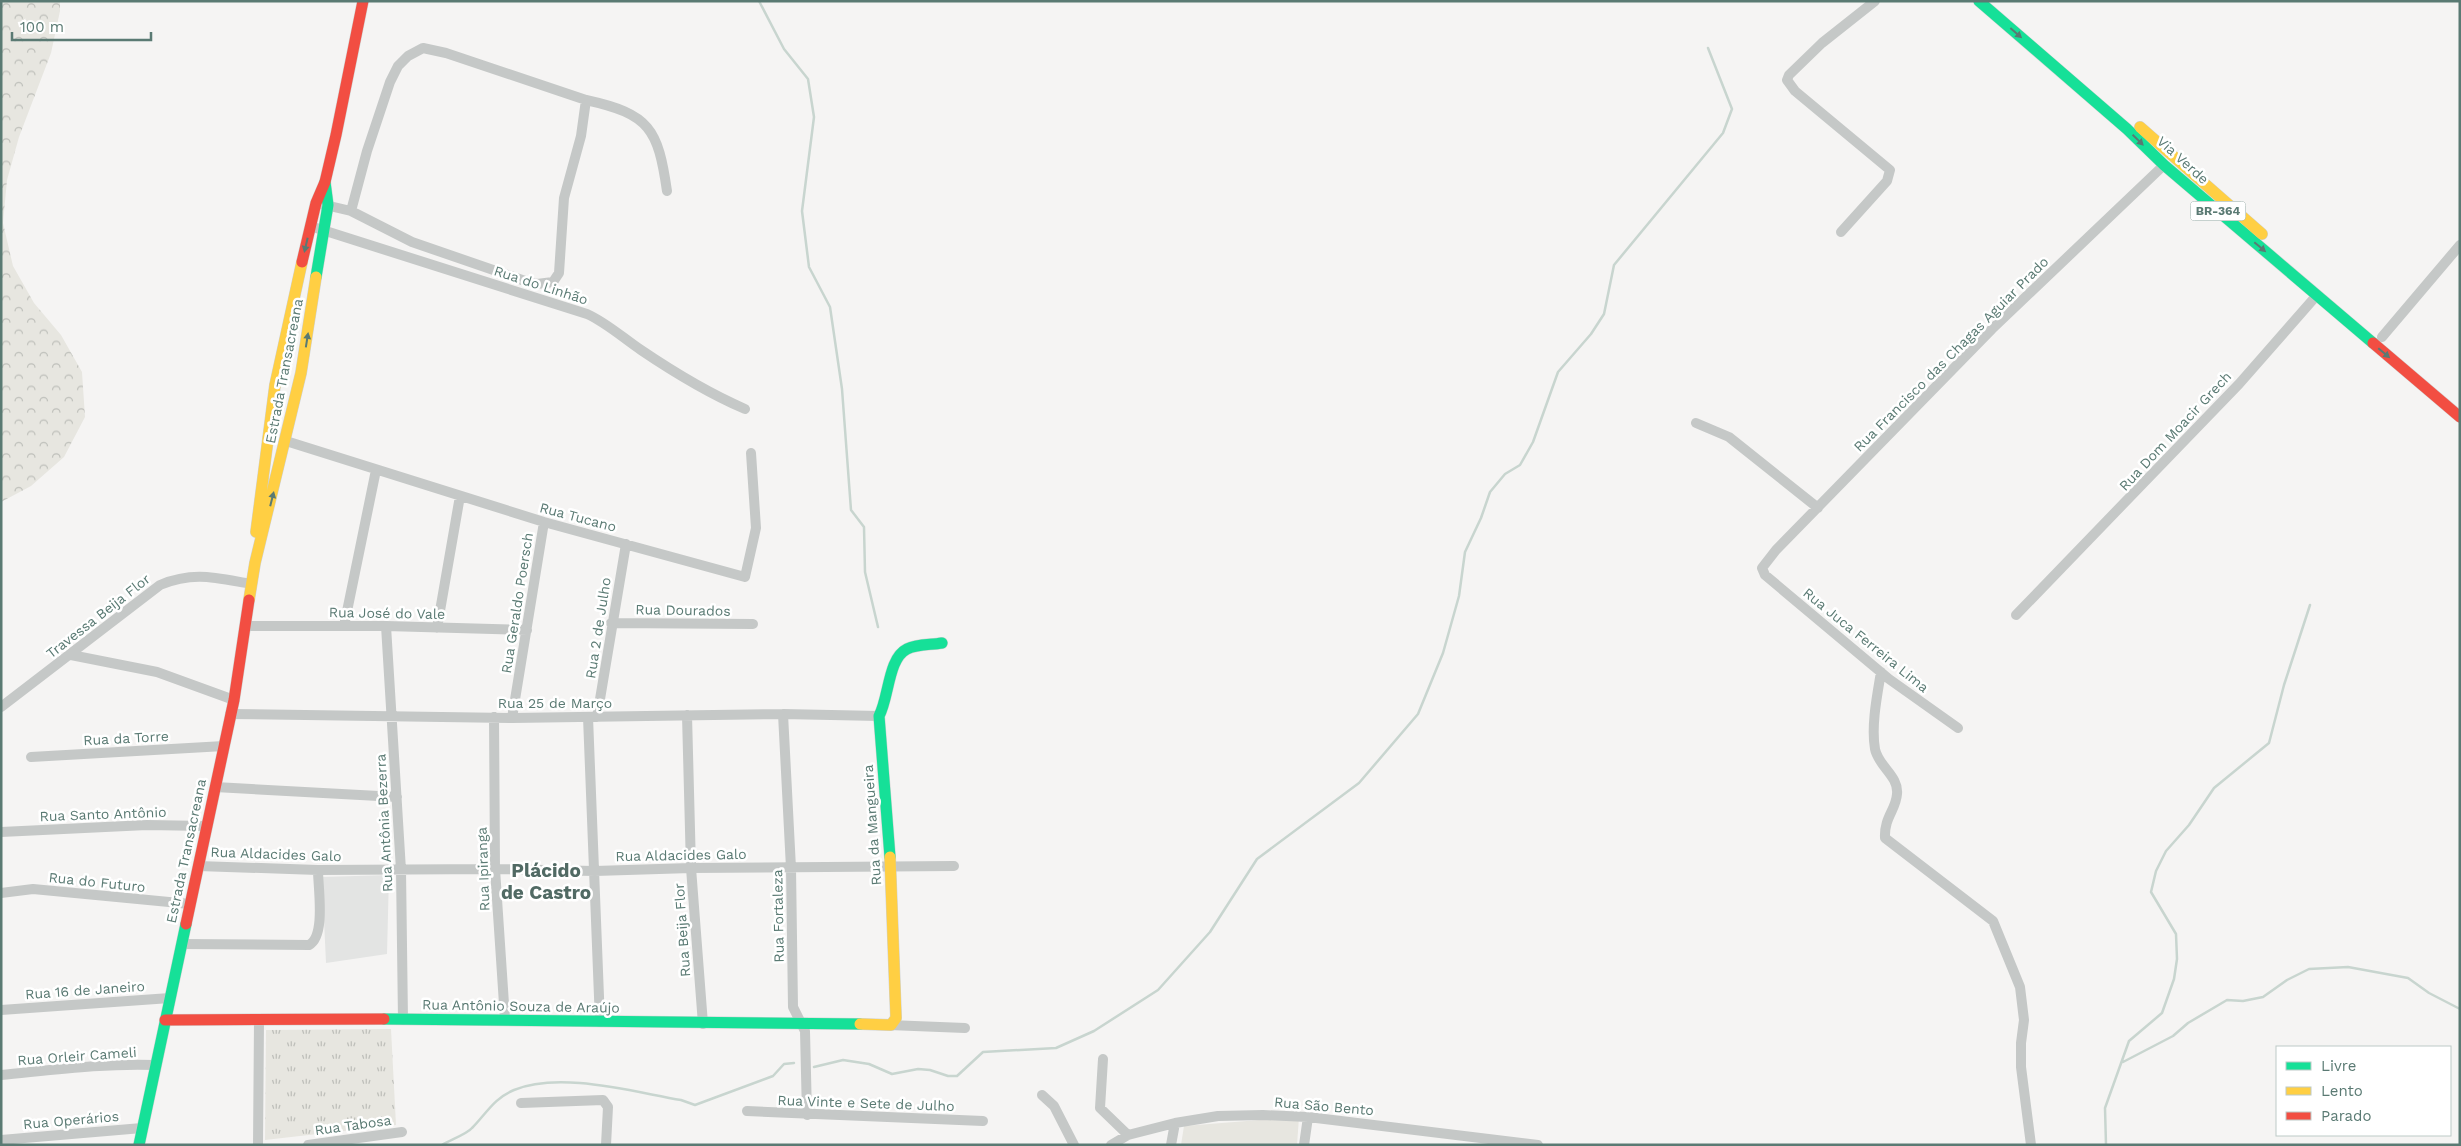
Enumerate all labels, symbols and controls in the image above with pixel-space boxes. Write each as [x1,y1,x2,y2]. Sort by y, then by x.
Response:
scale bar [12,10,151,42]
text: 100 m [20,18,64,36]
one-way arrow [2010,27,2022,39]
street label: Via Verde [2154,133,2212,187]
one-way arrow [2132,134,2144,146]
road number: BR-364 [2190,202,2246,220]
one-way arrow [302,238,310,253]
one-way arrow [2254,242,2267,253]
street label: Rua Francisco das Chagas Aguiar Prado [1850,253,2052,455]
street label: Rua do Linhão [492,262,590,308]
street label: Estrada Transacreana [262,297,306,445]
one-way arrow [303,332,311,348]
one-way arrow [2378,347,2390,358]
street label: Rua Dom Moacir Grech [2116,368,2234,494]
one-way arrow [268,491,276,506]
street label: Rua Tucano [538,499,618,535]
street label: Rua Geraldo Poersch [498,531,536,675]
street label: Travessa Beija Flor [43,570,153,661]
street label: Rua 2 de Julho [582,576,614,680]
street label: Rua Juca Ferreira Lima [1800,585,1932,696]
street label: Rua Dourados [635,601,731,619]
street label: Rua José do Vale [329,604,445,622]
street label: Rua 25 de Março [498,695,612,711]
street label: Rua da Torre [83,728,169,748]
street label: Rua Antônia Bezerra [372,753,396,892]
street label: Rua da Mangueira [860,764,884,886]
street label: Estrada Transacreana [163,777,209,925]
street label: Rua Santo Antônio [39,804,167,824]
street label: Rua Ipiranga [474,827,492,911]
street label: Rua Aldacides Galo [210,844,342,864]
street label: Rua Aldacides Galo [615,846,747,864]
district label: Plácido de Castro [501,859,591,904]
street label: Rua do Futuro [48,869,146,895]
street label: Rua Fortaleza [769,869,787,963]
street label: Rua Beija Flor [671,882,693,978]
street label: Rua 16 de Janeiro [25,978,145,1002]
street label: Rua Antônio Souza de Araújo [422,996,620,1016]
street label: Rua Orleir Cameli [17,1044,137,1068]
legend [2276,1046,2451,1136]
text: Livre [2321,1057,2356,1075]
text: Lento [2321,1082,2363,1100]
street label: Rua Vinte e Sete de Julho [777,1092,955,1114]
street label: Rua São Bento [1273,1094,1375,1118]
text: Parado [2321,1107,2371,1125]
street label: Rua Operários [22,1108,120,1132]
street label: Rua Tabosa [314,1112,392,1138]

